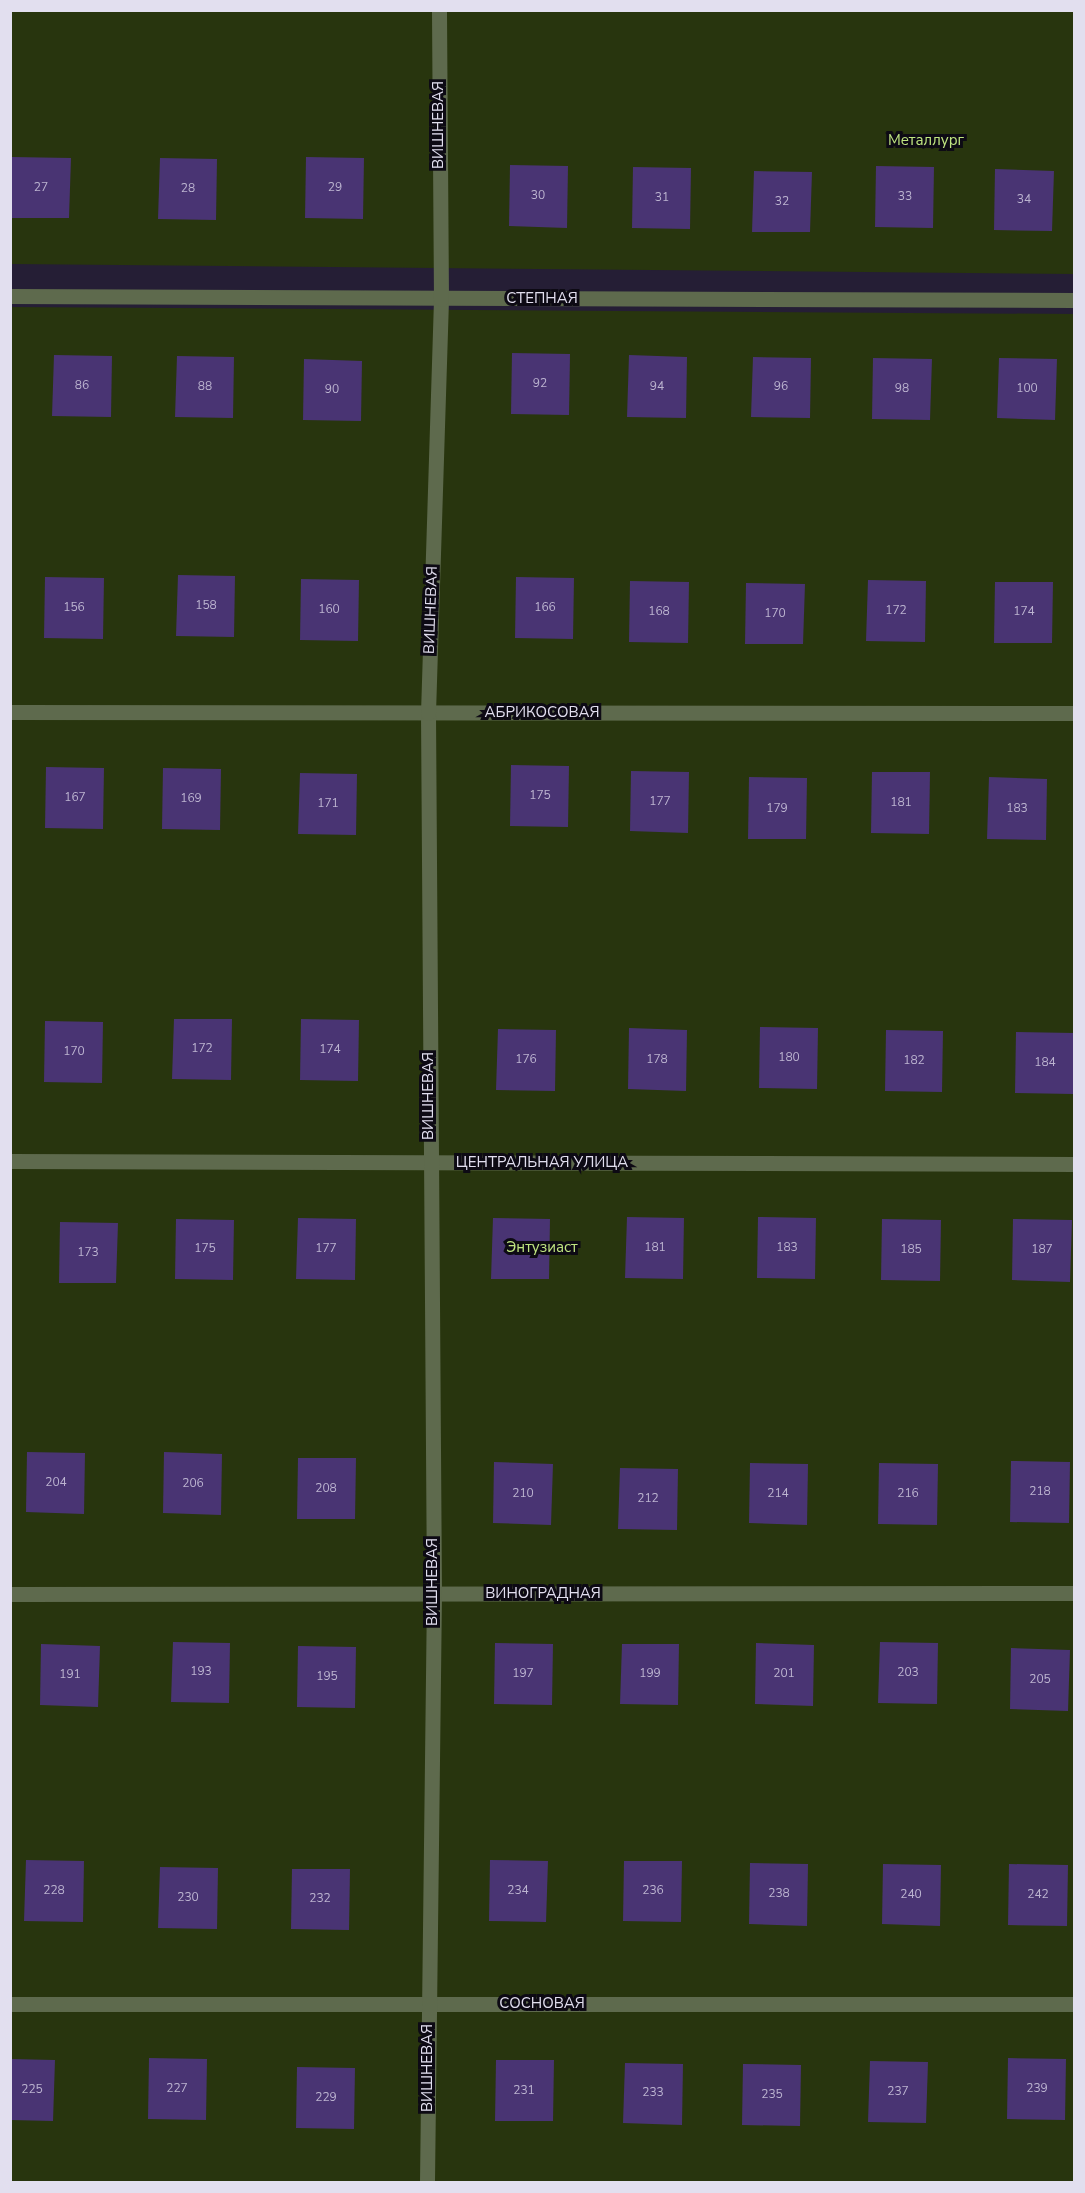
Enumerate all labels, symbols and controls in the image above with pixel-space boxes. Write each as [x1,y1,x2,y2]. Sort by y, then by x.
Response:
street label: ВИШНЕВАЯ [430,81,448,169]
park label: Металлург [888,132,964,150]
house number: 27 [34,181,48,195]
house number: 29 [328,181,342,195]
house number: 28 [181,182,195,196]
house number: 30 [531,189,545,203]
house number: 33 [898,190,912,204]
house number: 31 [655,191,669,205]
house number: 34 [1017,193,1031,207]
house number: 32 [775,195,789,209]
street label: СТЕПНАЯ [506,290,578,308]
house number: 92 [533,377,547,391]
house number: 86 [75,379,89,393]
house number: 88 [198,380,212,394]
house number: 94 [650,380,664,394]
house number: 96 [774,380,788,394]
house number: 98 [895,382,909,396]
house number: 100 [1016,382,1038,396]
house number: 90 [325,383,339,397]
street label: ВИШНЕВАЯ [420,566,442,654]
house number: 158 [195,599,217,613]
house number: 156 [63,601,85,615]
house number: 166 [534,601,556,615]
house number: 160 [318,603,340,617]
house number: 172 [885,604,907,618]
house number: 168 [648,605,670,619]
house number: 174 [1013,605,1035,619]
house number: 170 [764,607,786,621]
street label: АБРИКОСОВАЯ [485,704,599,722]
house number: 175 [529,789,551,803]
house number: 167 [64,791,86,805]
house number: 169 [180,792,202,806]
house number: 177 [649,795,671,809]
house number: 181 [890,796,912,810]
house number: 171 [317,797,339,811]
house number: 179 [766,802,788,816]
house number: 183 [1006,802,1028,816]
house number: 172 [191,1042,213,1056]
house number: 174 [319,1043,341,1057]
house number: 170 [63,1045,85,1059]
house number: 180 [778,1051,800,1065]
street label: ВИШНЕВАЯ [420,1052,438,1140]
house number: 176 [515,1053,537,1067]
house number: 178 [646,1053,668,1067]
house number: 182 [903,1054,925,1068]
house number: 184 [1034,1056,1056,1070]
street label: ЦЕНТРАЛЬНАЯ УЛИЦА [456,1154,628,1172]
park label: Энтузиаст [506,1239,578,1257]
house number: 181 [644,1241,666,1255]
house number: 183 [776,1241,798,1255]
house number: 175 [194,1242,216,1256]
house number: 177 [315,1242,337,1256]
house number: 185 [900,1243,922,1257]
house number: 187 [1031,1243,1053,1257]
house number: 173 [77,1246,99,1260]
house number: 204 [45,1476,67,1490]
house number: 206 [182,1477,204,1491]
house number: 208 [315,1482,337,1496]
house number: 218 [1029,1485,1051,1499]
house number: 210 [512,1487,534,1501]
house number: 214 [767,1487,789,1501]
house number: 216 [897,1487,919,1501]
house number: 212 [637,1492,659,1506]
street label: ВИШНЕВАЯ [424,1538,442,1626]
street label: ВИНОГРАДНАЯ [485,1585,601,1603]
house number: 193 [190,1665,212,1679]
house number: 203 [897,1666,919,1680]
house number: 197 [512,1667,534,1681]
house number: 199 [639,1667,661,1681]
house number: 201 [773,1667,795,1681]
house number: 191 [59,1668,81,1682]
house number: 195 [316,1670,338,1684]
house number: 205 [1029,1673,1051,1687]
house number: 228 [43,1884,65,1898]
house number: 234 [507,1884,529,1898]
house number: 236 [642,1884,664,1898]
house number: 238 [768,1887,790,1901]
house number: 240 [900,1888,922,1902]
house number: 242 [1027,1888,1049,1902]
house number: 230 [177,1891,199,1905]
house number: 232 [309,1892,331,1906]
street label: СОСНОВАЯ [499,1995,585,2013]
street label: ВИШНЕВАЯ [419,2024,437,2112]
house number: 227 [166,2082,188,2096]
house number: 239 [1026,2082,1048,2096]
house number: 225 [21,2083,43,2097]
house number: 231 [513,2084,535,2098]
house number: 237 [887,2085,909,2099]
house number: 233 [642,2086,664,2100]
house number: 235 [761,2088,783,2102]
house number: 229 [315,2091,337,2105]

